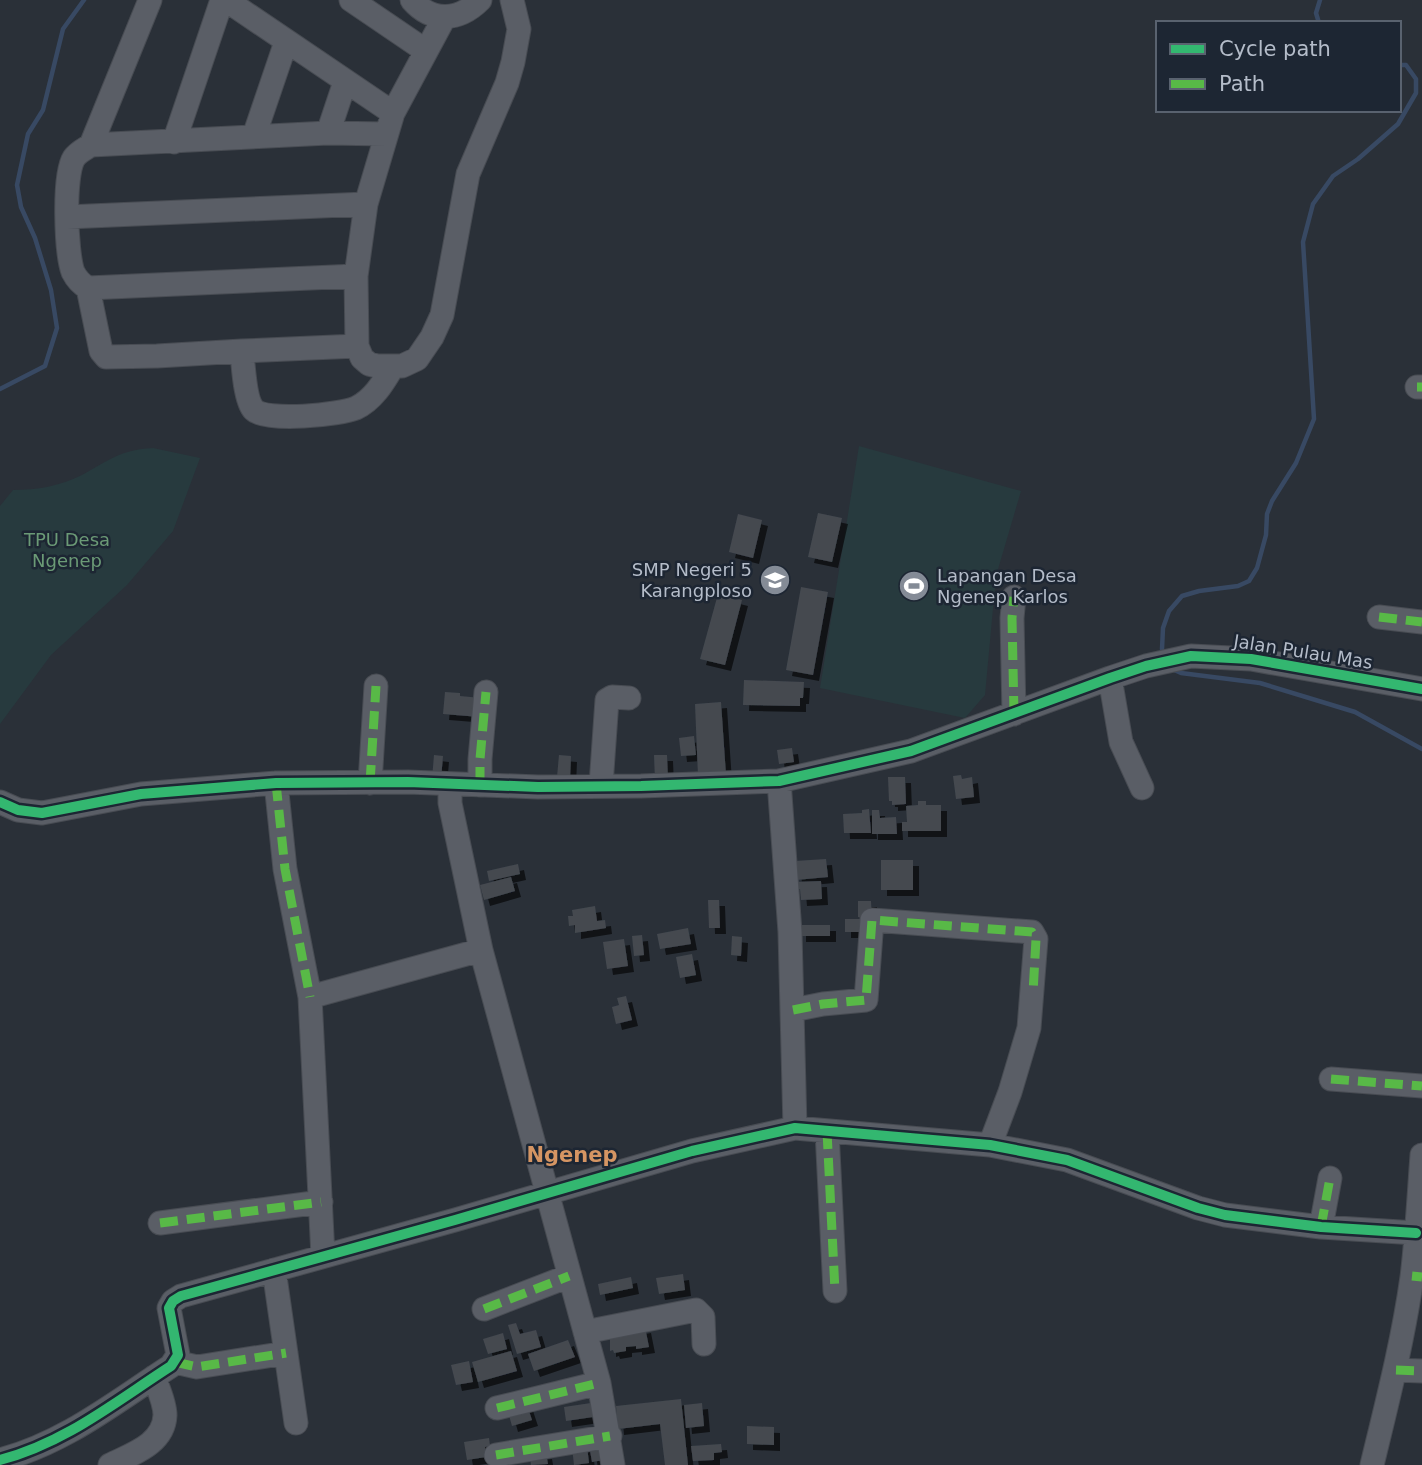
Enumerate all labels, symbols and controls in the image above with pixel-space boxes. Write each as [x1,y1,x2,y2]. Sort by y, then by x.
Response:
legend [1156,21,1401,112]
text: Cycle path [1219,37,1331,61]
text: Path [1219,72,1265,96]
park label: TPU Desa Ngenep [23,529,110,571]
place label: SMP Negeri 5 Karangploso [632,559,752,601]
school or university icon: SMP Negeri 5 Karangploso [758,563,792,597]
place label: Lapangan Desa Ngenep Karlos [937,565,1077,607]
sports icon: Lapangan Desa Ngenep Karlos [897,569,931,603]
street label: Jalan Pulau Mas [1231,630,1374,673]
district label: Ngenep [526,1143,618,1167]

